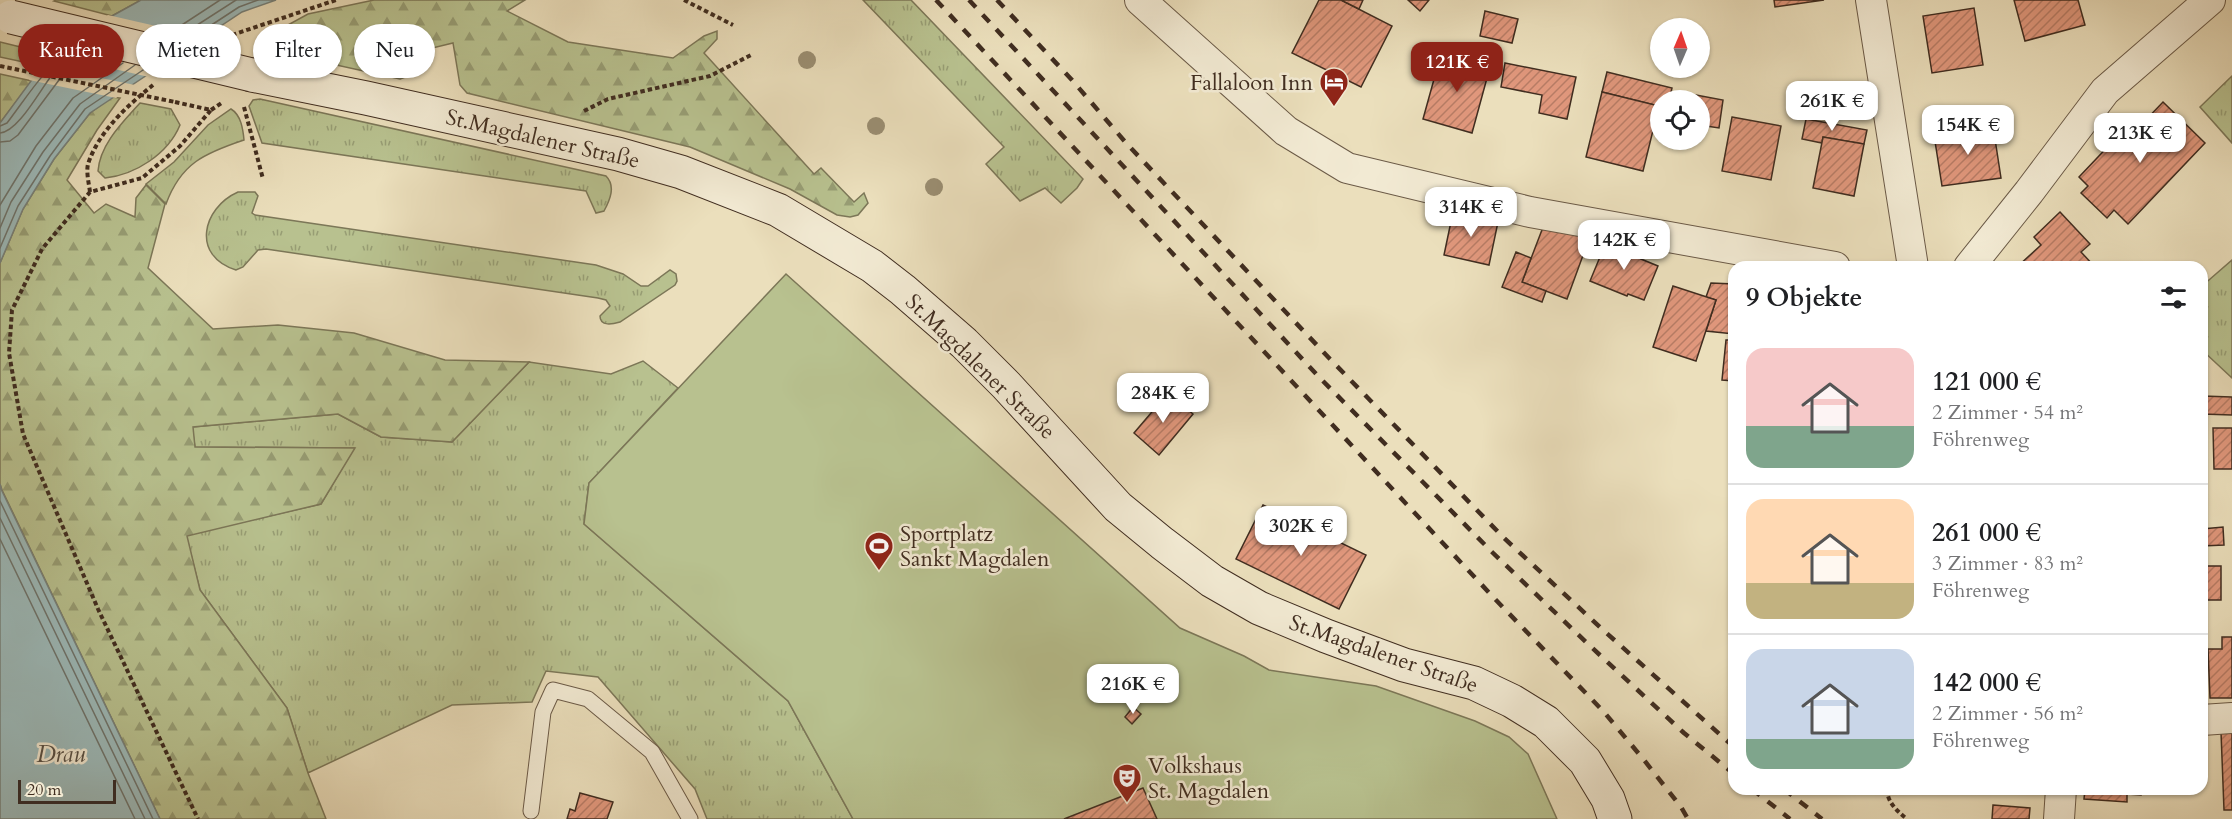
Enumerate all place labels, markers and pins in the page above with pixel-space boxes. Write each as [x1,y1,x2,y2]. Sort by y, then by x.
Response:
pin: 121K € [1408,42,1506,93]
hotel icon: Fallaloon Inn [1318,66,1350,108]
place label: Fallaloon Inn [1190,68,1313,98]
pin: 261K € [1783,81,1881,132]
pin: 154K € [1919,105,2017,156]
pin: 213K € [2091,113,2189,164]
pin: 314K € [1422,187,1520,238]
pin: 142K € [1575,220,1673,271]
pin: 284K € [1114,373,1212,424]
pin: 302K € [1252,506,1350,557]
place label: Sportplatz Sankt Magdalen [900,519,1050,574]
sports icon: Sportplatz Sankt Magdalen [863,530,895,572]
pin: 216K € [1084,664,1182,715]
place label: Volkshaus St. Magdalen [1148,751,1270,806]
theatre icon: Volkshaus St. Magdalen [1111,762,1143,804]

